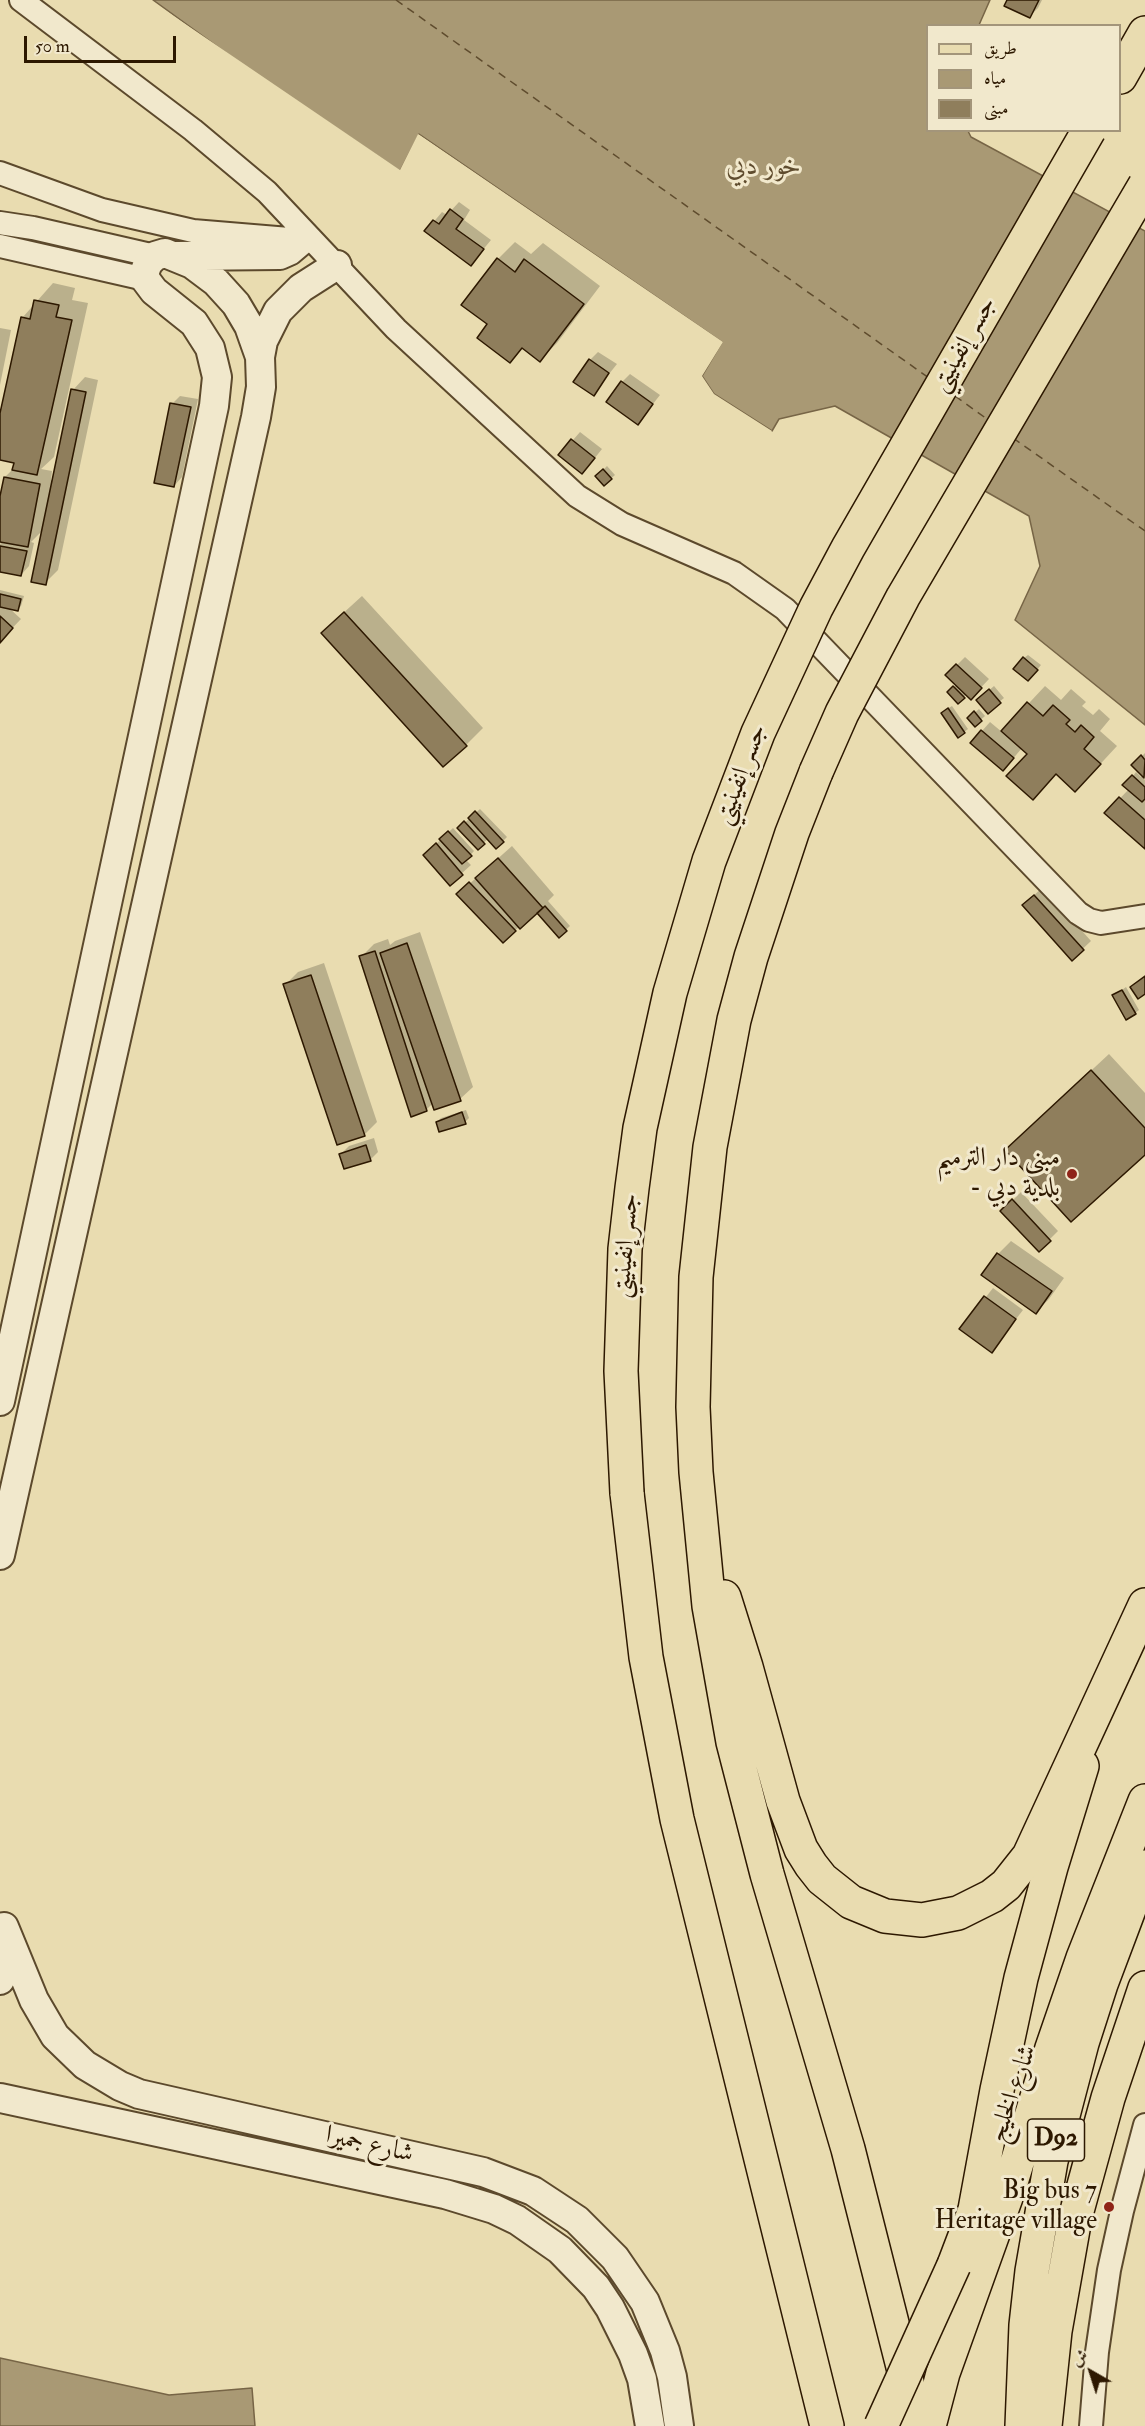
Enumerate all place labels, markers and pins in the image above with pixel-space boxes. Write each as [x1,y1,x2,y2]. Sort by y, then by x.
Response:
place label: مبنى دار الترميم - بلدية دبي [937,1143,1060,1204]
marker: مبنى دار الترميم - بلدية دبي [1065,1167,1079,1181]
place label: Big bus 7 Heritage village [935,2176,1097,2238]
marker: Big bus 7 Heritage village [1102,2200,1116,2214]

